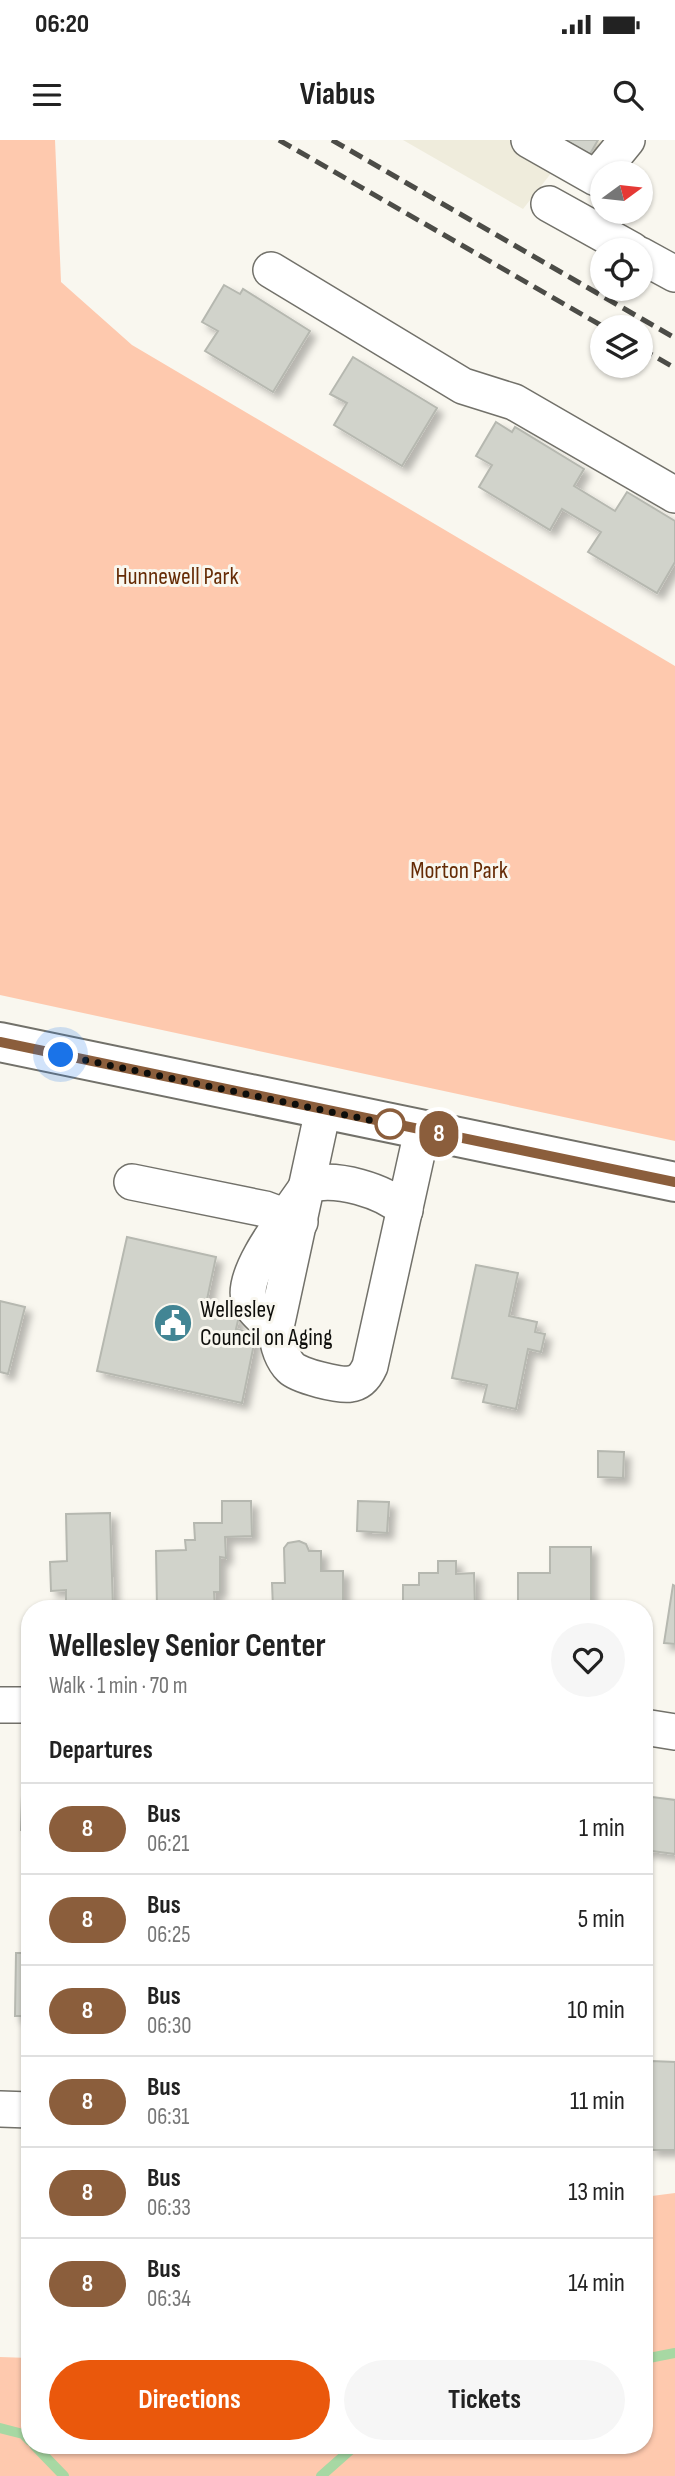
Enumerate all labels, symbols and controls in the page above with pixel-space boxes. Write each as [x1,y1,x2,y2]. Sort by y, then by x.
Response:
text: 06:20 [35,9,89,40]
text: Viabus [300,75,375,114]
icon: menu [28,76,66,114]
icon: search [609,76,647,114]
north arrow [590,161,653,224]
map controls [590,161,653,378]
button: locate [590,238,653,301]
button: layers [590,315,653,378]
park label: Hunnewell Park [115,562,239,591]
park label: Morton Park [410,856,508,885]
your location [43,1037,78,1072]
unlabelled marker [375,1109,405,1139]
line badge: 8 [416,1111,462,1157]
text: 8 [433,1119,445,1148]
place label: Wellesley Council on Aging [200,1295,333,1352]
public building icon: Wellesley Council on Aging [152,1302,194,1344]
button: heart [551,1623,625,1697]
text: Wellesley Senior Center [49,1626,326,1666]
text: Walk · 1 min · 70 m [49,1672,187,1700]
text: Departures [49,1735,153,1766]
text: Bus [147,1799,181,1830]
text: 1 min [579,1813,625,1844]
text: 8 [82,1814,93,1843]
text: 06:21 [147,1830,189,1858]
text: Bus [147,1890,181,1921]
text: 5 min [578,1904,625,1935]
text: 8 [82,1905,93,1934]
text: 06:25 [147,1921,190,1949]
text: Bus [147,1981,181,2012]
text: 10 min [568,1995,625,2026]
text: 8 [82,1996,93,2025]
text: 06:30 [147,2012,192,2040]
text: Bus [147,2072,181,2103]
text: 11 min [570,2086,625,2117]
text: 8 [82,2087,93,2116]
text: 06:31 [147,2103,189,2131]
text: Bus [147,2163,181,2194]
text: 13 min [568,2177,625,2208]
text: 8 [82,2178,93,2207]
text: 06:33 [147,2194,191,2222]
text: Bus [147,2254,181,2285]
text: 14 min [568,2268,625,2299]
text: 8 [82,2269,93,2298]
text: 06:34 [147,2285,191,2313]
button: Directions [49,2360,330,2440]
button: Tickets [344,2360,625,2440]

